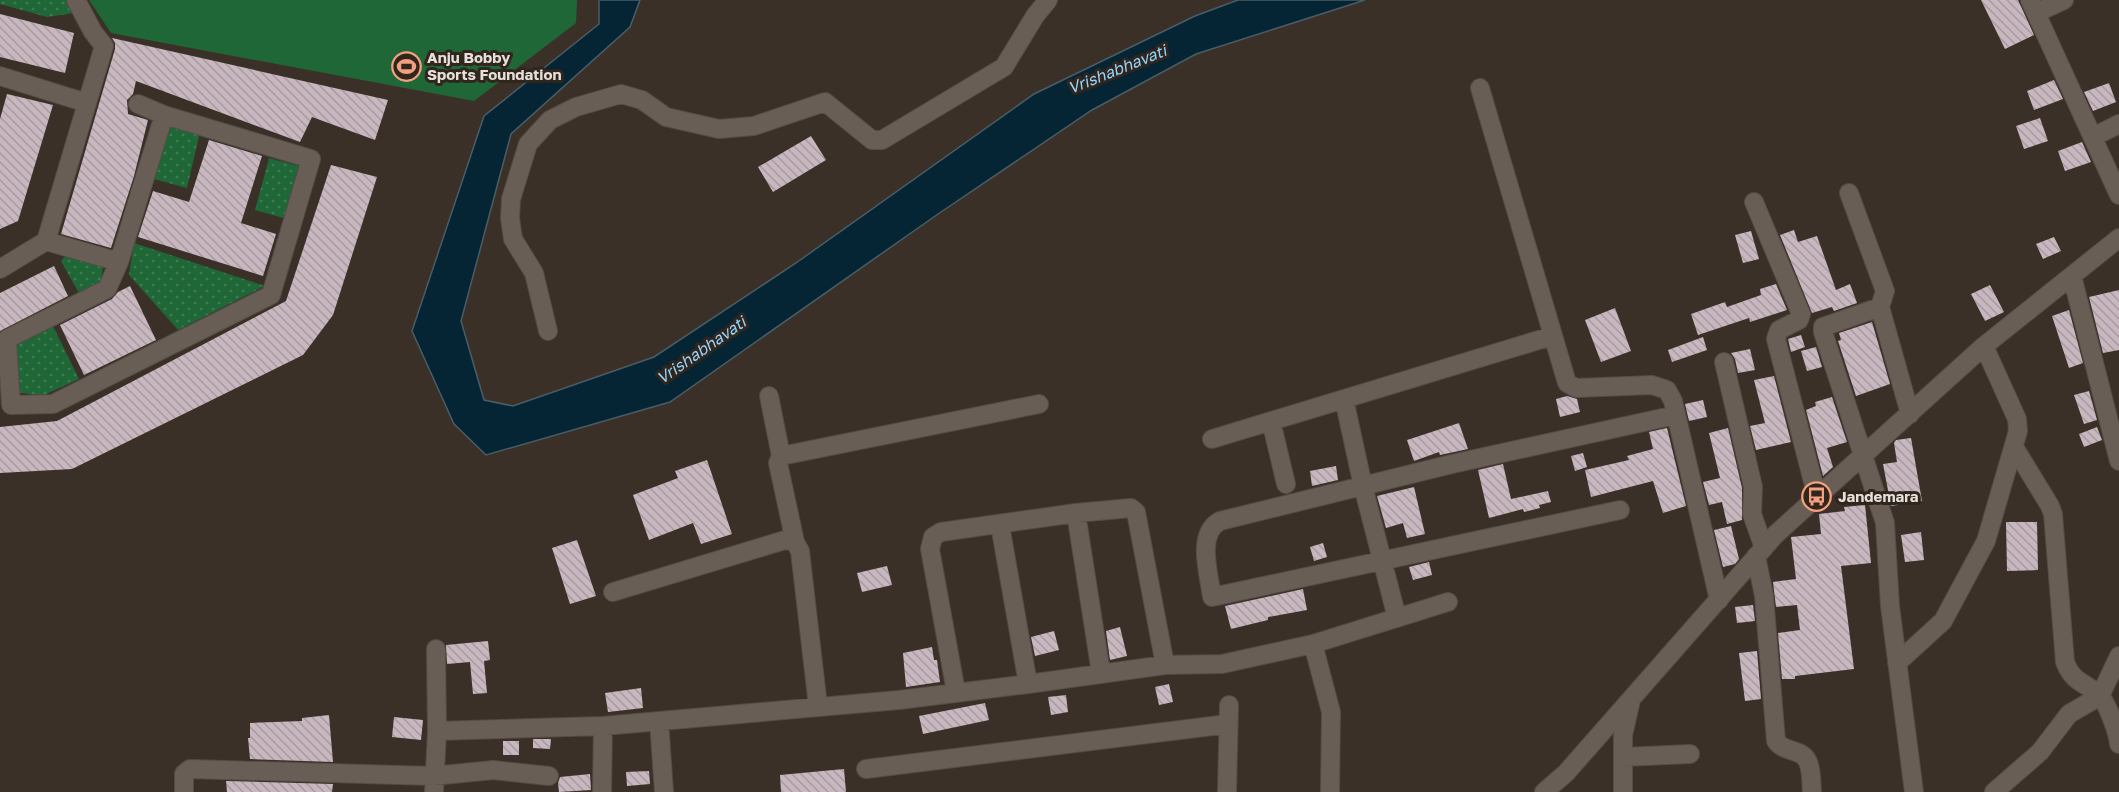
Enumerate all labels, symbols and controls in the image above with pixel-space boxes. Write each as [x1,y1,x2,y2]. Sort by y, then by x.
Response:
water label: Vrishabhavati [1065,40,1171,98]
place label: Anju Bobby Sports Foundation [427,48,561,83]
sports icon: Anju Bobby Sports Foundation [390,51,422,83]
water label: Vrishabhavati [652,311,751,388]
bus stop icon: Jandemara [1801,481,1833,513]
place label: Jandemara [1838,487,1919,505]

